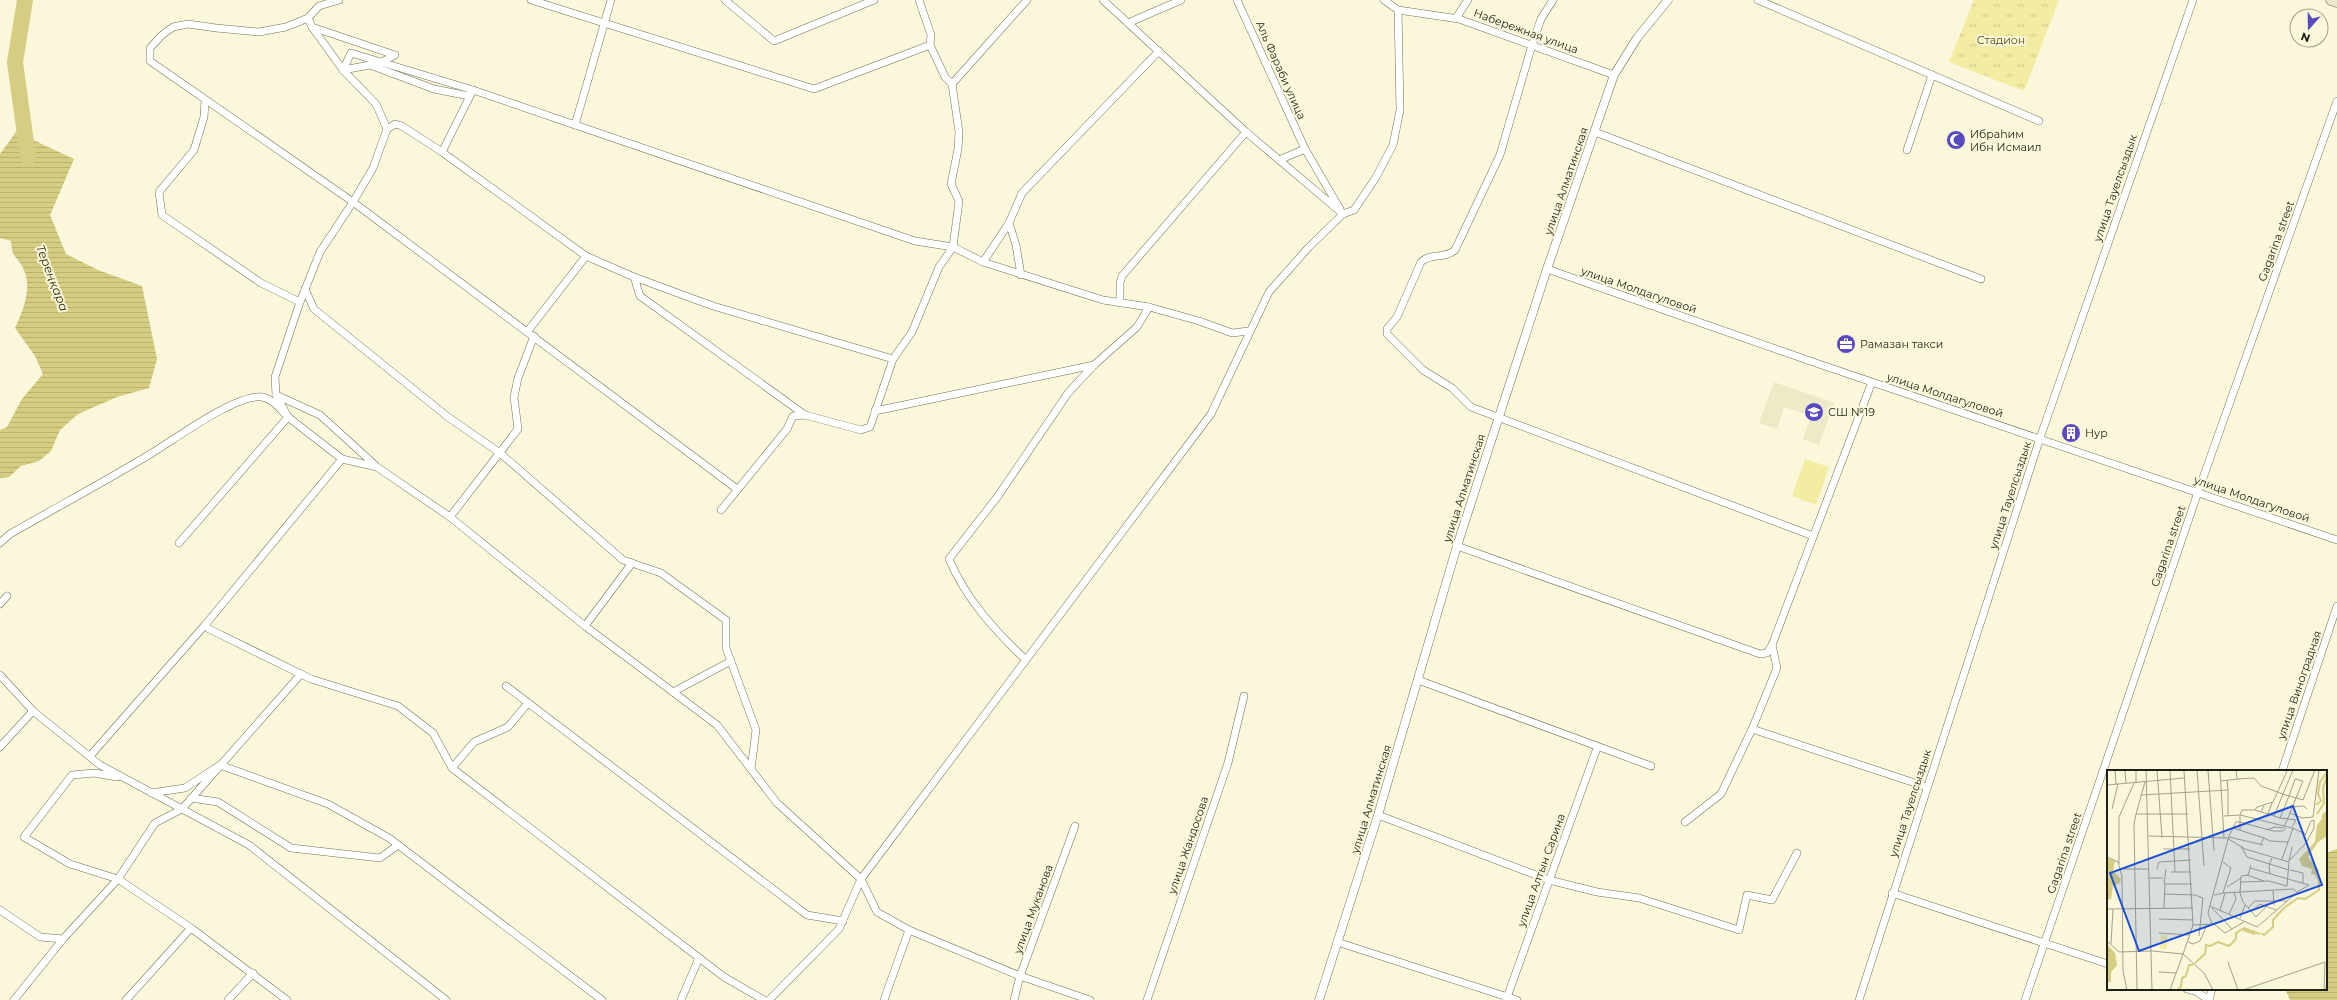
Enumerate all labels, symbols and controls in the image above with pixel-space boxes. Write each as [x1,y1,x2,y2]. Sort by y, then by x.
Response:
street label: Набережная улица [1472,6,1580,56]
north arrow [2289,8,2329,48]
street label: Аль Фараби улица [1253,18,1309,122]
text: N [2299,29,2312,45]
park label: Стадион [1977,33,2025,47]
street label: улица Алматинская [1541,125,1591,238]
place label: Ибраһим Ибн Исмаил [1970,127,2042,154]
mosque icon: Ибраһим Ибн Исмаил [1945,129,1967,151]
street label: улица Тауелсыздык [2090,132,2140,244]
street label: Gagarina street [2255,198,2297,283]
water label: Тереңқара [33,242,72,313]
street label: улица Молдагуловой [1578,263,1699,316]
office icon: Рамазан такси [1835,333,1857,355]
place label: Рамазан такси [1860,337,1943,351]
street label: улица Молдагуловой [1884,369,2005,420]
school or university icon: СШ №19 [1803,401,1825,423]
place label: СШ №19 [1828,405,1875,419]
building icon: Нур [2060,422,2082,444]
place label: Нур [2085,426,2108,440]
street label: улица Алматинская [1440,432,1488,545]
street label: улица Тауелсыздык [1986,439,2034,552]
street label: улица Молдагуловой [2191,472,2312,525]
street label: Gagarina street [2148,503,2189,588]
street label: улица Виноградная [2273,629,2324,742]
street label: улица Алматинская [1347,743,1394,856]
street label: улица Тауелсыздык [1886,747,1934,860]
inset map [2107,770,2327,990]
street label: улица Жандосова [1164,794,1211,897]
street label: Gagarina street [2044,810,2085,895]
street label: улица Алтын Сарина [1514,811,1568,930]
street label: улица Муканова [1010,862,1056,957]

